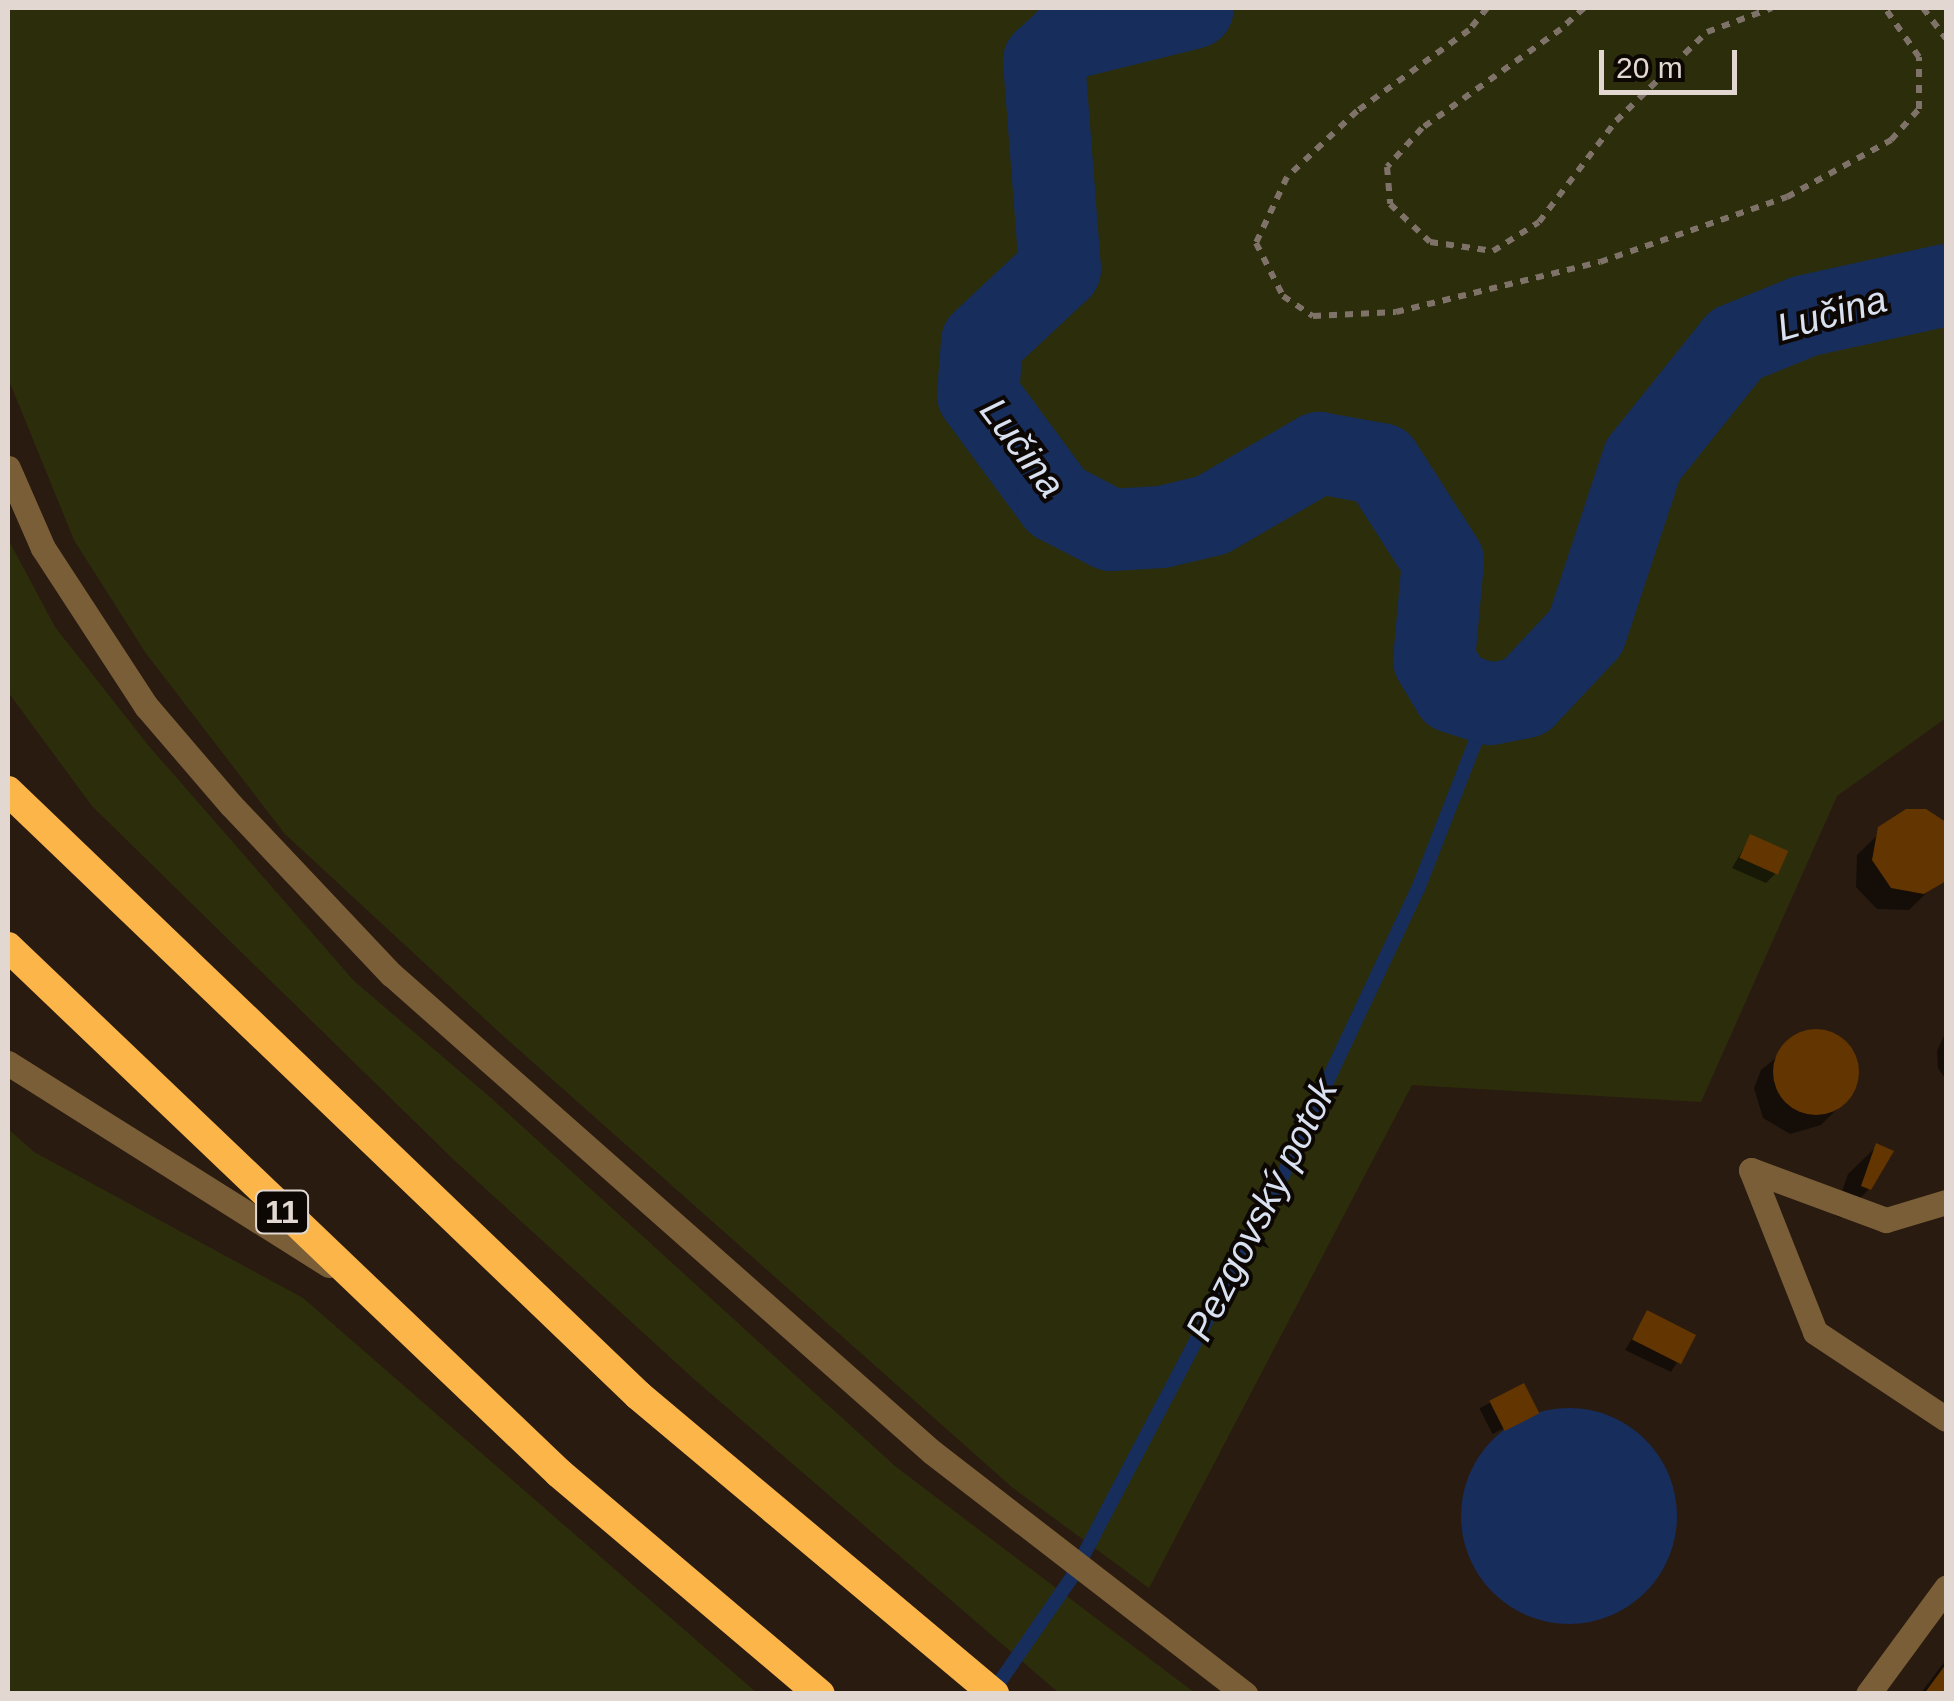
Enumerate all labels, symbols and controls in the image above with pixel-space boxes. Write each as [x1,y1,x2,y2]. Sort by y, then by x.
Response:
scale bar [1604,30,1742,92]
text: 20 m [1616,51,1683,84]
water label: Lučina [1772,277,1892,351]
water label: Lučina [970,390,1074,506]
water label: Pezgovský potok [1176,1072,1348,1348]
road number: 11 [254,1185,310,1239]

